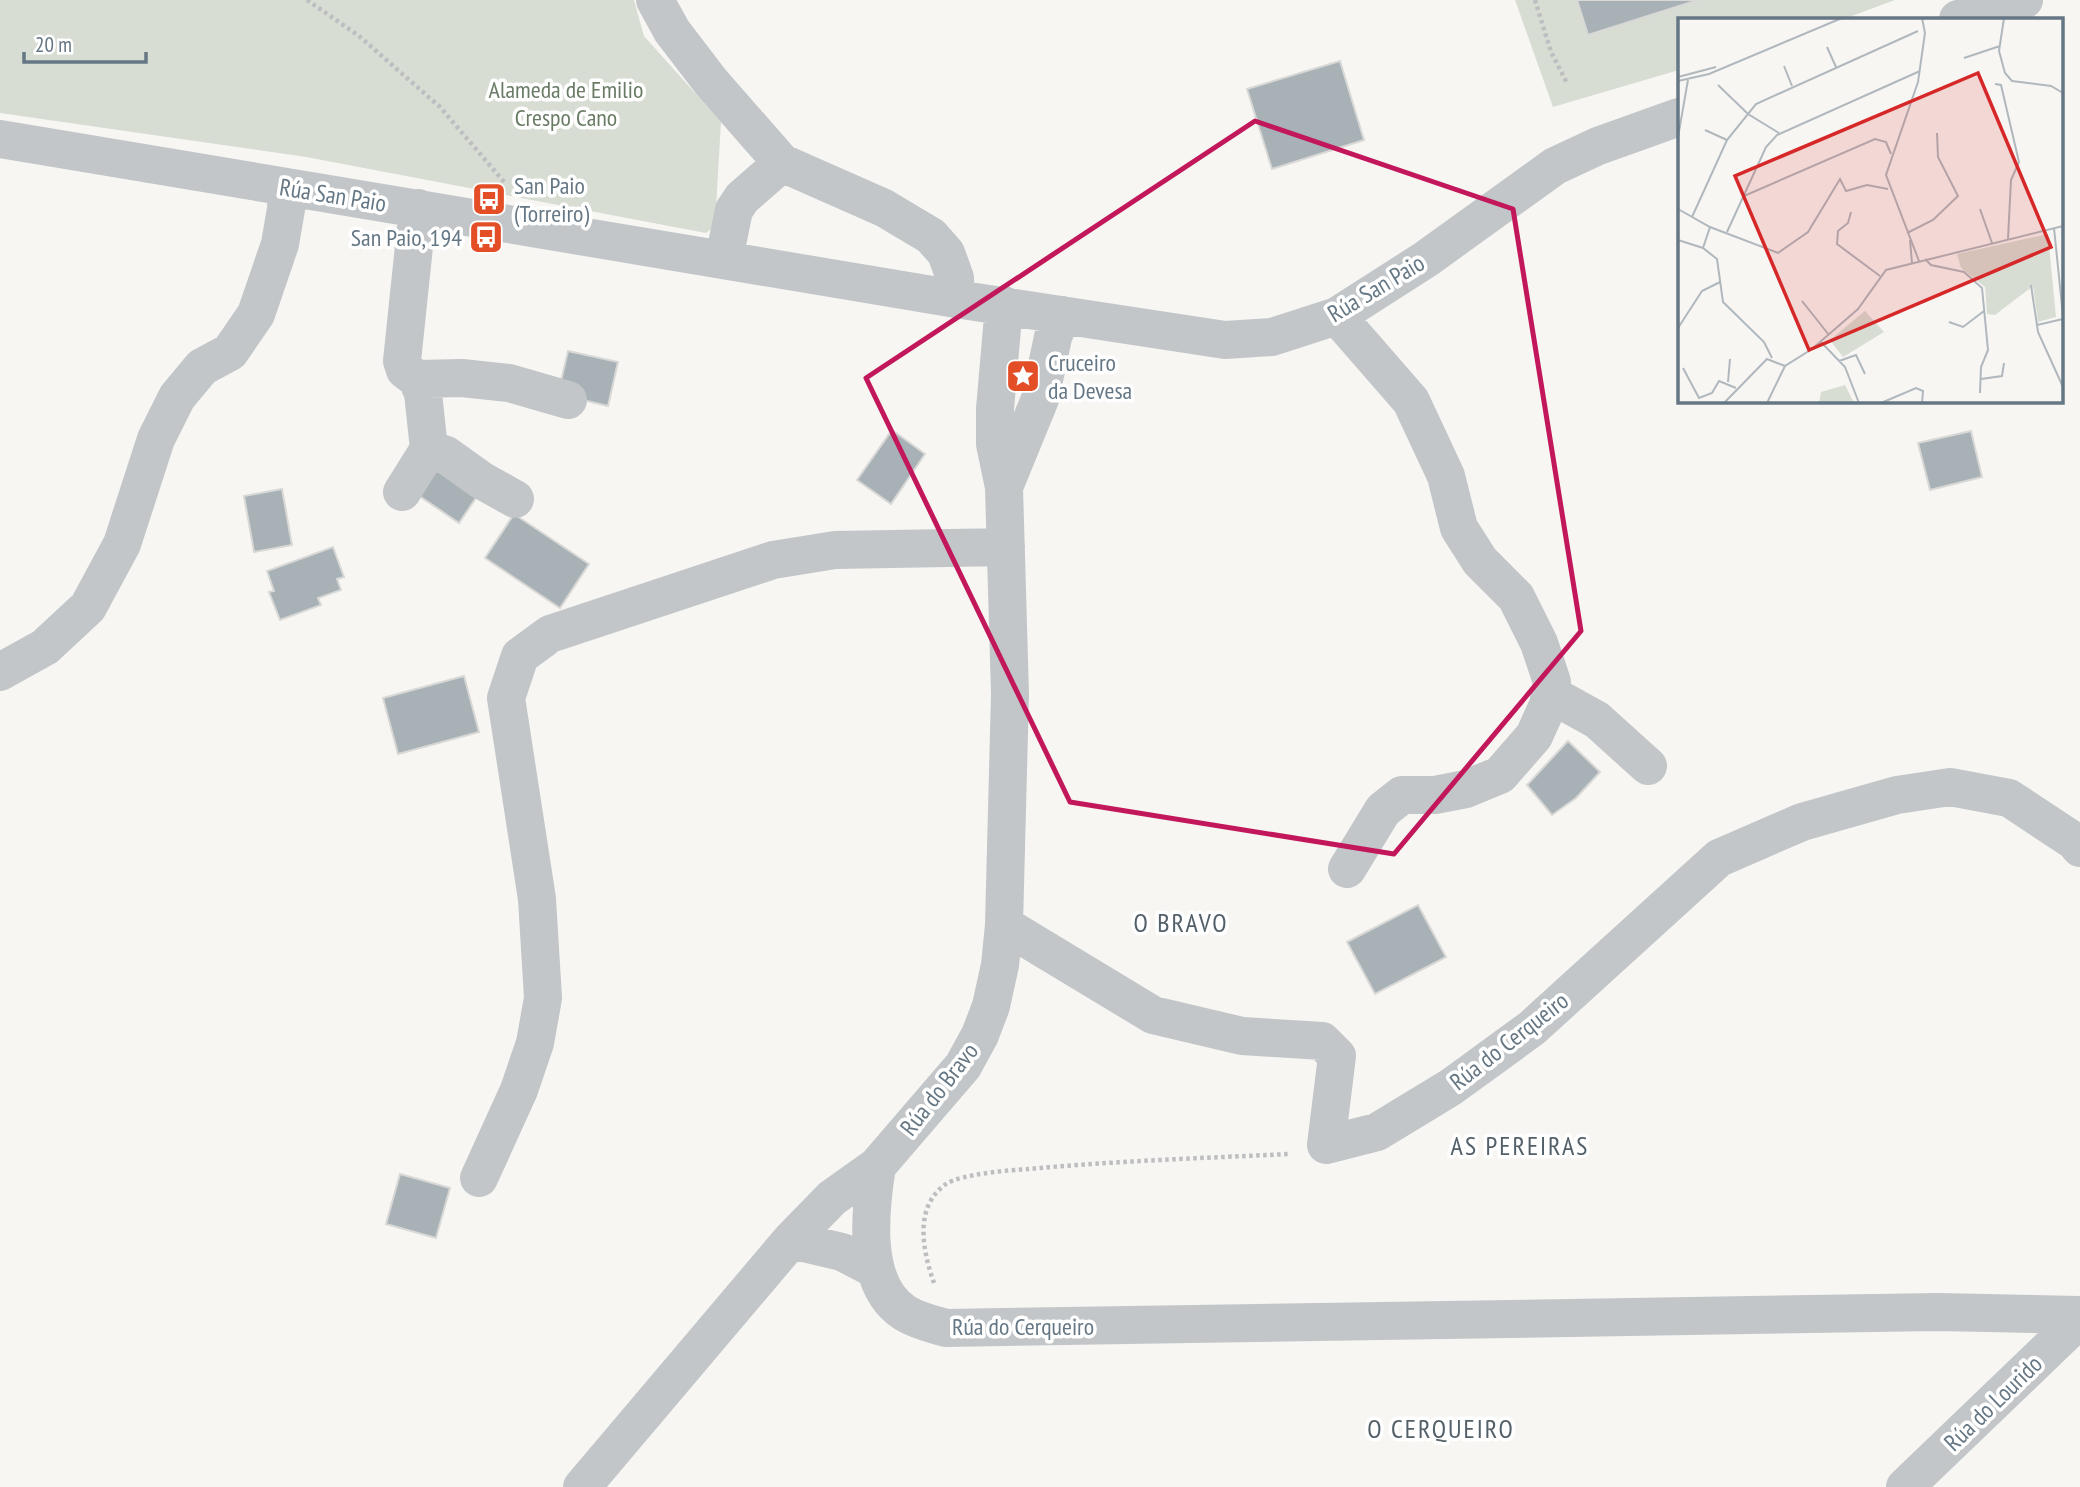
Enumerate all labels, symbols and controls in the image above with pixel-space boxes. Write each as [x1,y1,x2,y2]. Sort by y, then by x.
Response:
inset map [1678,18,2062,402]
scale bar [24,21,147,65]
text: 20 m [35,31,72,58]
park label: Alameda de Emilio Crespo Cano [489,74,643,133]
place label: San Paio (Torreiro) [514,170,589,229]
street label: Rúa San Paio [277,171,389,219]
bus stop icon: San Paio (Torreiro) [470,180,508,218]
bus stop icon: San Paio, 194 [467,218,505,256]
place label: San Paio, 194 [351,222,462,253]
street label: Rúa San Paio [1322,247,1430,329]
place label: Cruceiro da Devesa [1048,347,1132,406]
place icon: Cruceiro da Devesa [1004,357,1042,395]
district label: O BRAVO [1134,906,1228,939]
street label: Rúa do Cerqueiro [1443,985,1575,1097]
street label: Rúa do Bravo [893,1036,985,1142]
district label: AS PEREIRAS [1451,1129,1589,1162]
street label: Rúa do Cerqueiro [952,1311,1094,1342]
street label: Rúa do Lourido [1937,1349,2049,1457]
district label: O CERQUEIRO [1367,1412,1515,1445]

